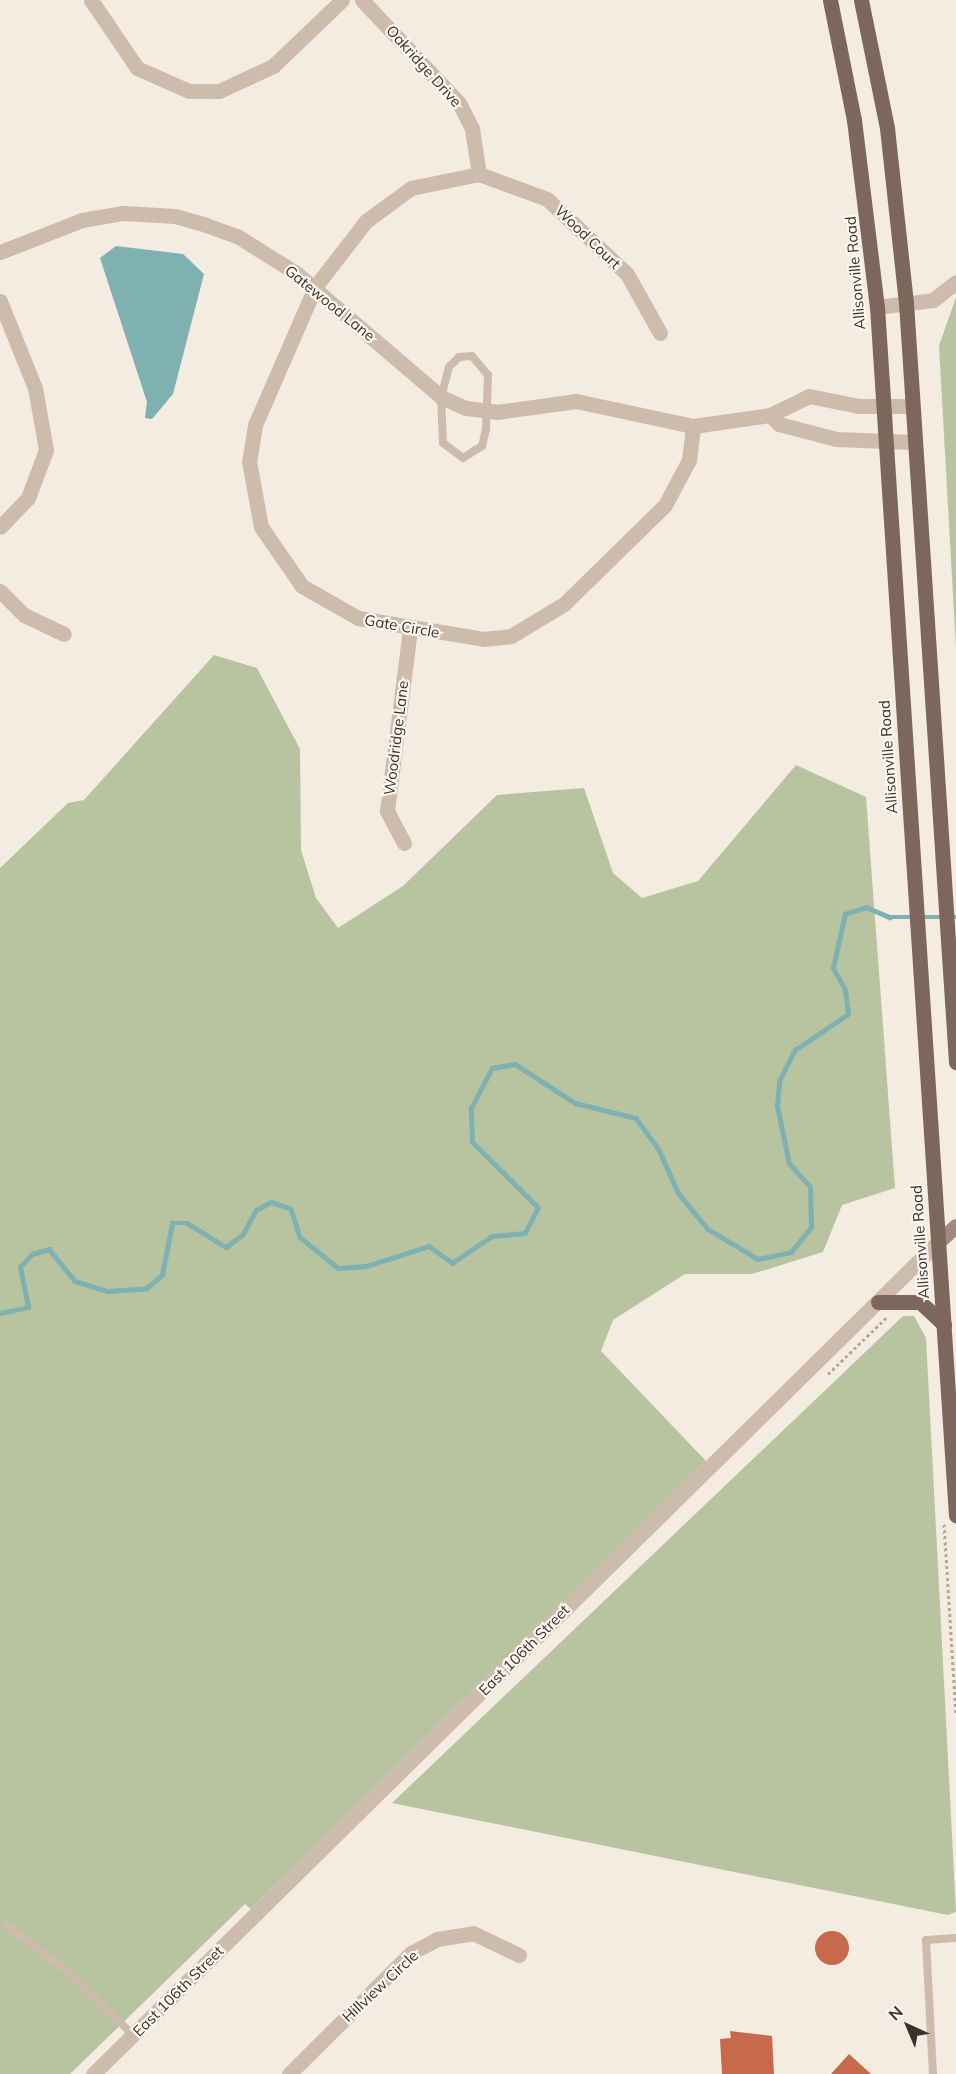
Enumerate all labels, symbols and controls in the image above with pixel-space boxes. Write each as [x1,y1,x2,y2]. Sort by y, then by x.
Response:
street label: Oakridge Drive [383,21,465,111]
street label: Wood Court [552,201,624,273]
street label: Allisonville Road [841,215,869,331]
street label: Gatewood Lane [281,261,379,345]
street label: Gate Circle [363,611,441,641]
street label: Woodridge Lane [380,680,412,796]
street label: Allisonville Road [875,700,901,814]
street label: Allisonville Road [907,1185,933,1299]
street label: East 106th Street [475,1601,573,1699]
street label: East 106th Street [129,1942,227,2040]
street label: Hillview Circle [338,1946,422,2026]
north arrow [878,1996,938,2056]
text: N [884,2002,907,2024]

